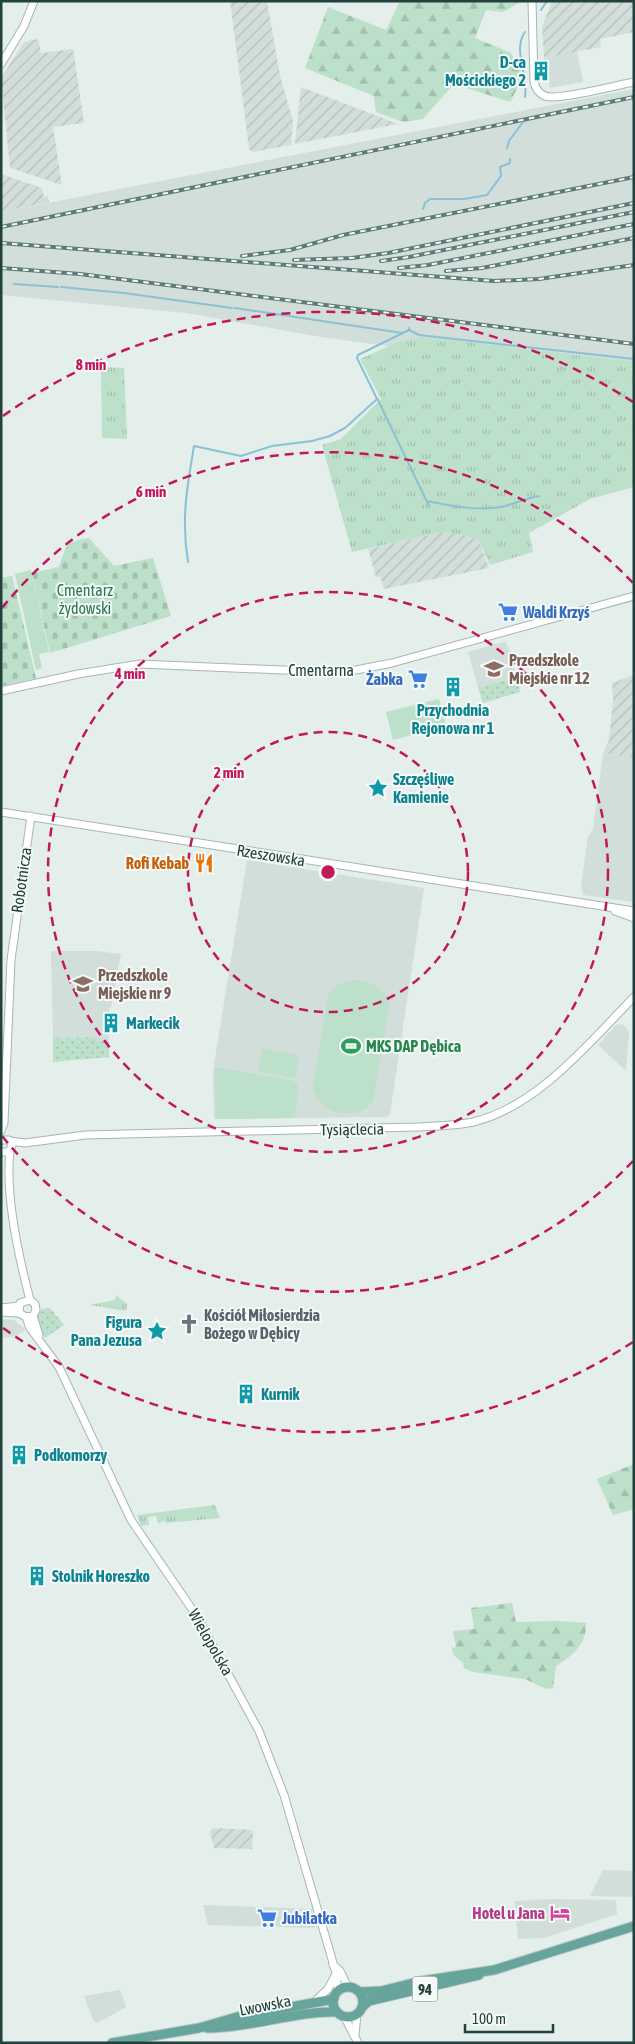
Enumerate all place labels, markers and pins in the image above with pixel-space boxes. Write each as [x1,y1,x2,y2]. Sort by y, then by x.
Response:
place label: D-ca Mościckiego 2 [445,53,526,89]
building icon: D-ca Mościckiego 2 [530,60,552,82]
supermarket icon: Waldi Krzyś [497,601,519,623]
place label: Waldi Krzyś [522,603,590,621]
place label: Przedszkole Miejskie nr 12 [509,651,590,687]
school or university icon: Przedszkole Miejskie nr 12 [483,658,505,680]
supermarket icon: Żabka [407,668,429,690]
place label: Żabka [366,670,403,688]
building icon: Przychodnia Rejonowa nr 1 [442,676,464,698]
place label: Przychodnia Rejonowa nr 1 [412,701,495,737]
place label: Szczęśliwe Kamienie [393,770,454,806]
place icon: Szczęśliwe Kamienie [367,777,389,799]
restaurant icon: Rofi Kebab [193,852,215,874]
place label: Rofi Kebab [126,854,189,872]
centre of rings [319,863,337,881]
place label: Przedszkole Miejskie nr 9 [98,966,172,1002]
school or university icon: Przedszkole Miejskie nr 9 [72,973,94,995]
building icon: Markecik [100,1012,122,1034]
place label: Markecik [126,1014,180,1032]
sports icon: MKS DAP Dębica [340,1035,362,1057]
place label: MKS DAP Dębica [366,1037,461,1055]
place label: Kościół Miłosierdzia Bożego w Dębicy [204,1306,320,1342]
place label: Figura Pana Jezusa [71,1313,142,1349]
church icon: Kościół Miłosierdzia Bożego w Dębicy [178,1313,200,1335]
place icon: Figura Pana Jezusa [146,1320,168,1342]
building icon: Kurnik [235,1383,257,1405]
place label: Kurnik [261,1385,301,1403]
building icon: Podkomorzy [8,1444,30,1466]
place label: Podkomorzy [34,1446,108,1464]
building icon: Stolnik Horeszko [26,1565,48,1587]
place label: Stolnik Horeszko [52,1567,151,1585]
hotel icon: Hotel u Jana [549,1902,571,1924]
place label: Hotel u Jana [472,1904,545,1922]
supermarket icon: Jubilatka [256,1907,278,1929]
place label: Jubilatka [281,1909,337,1927]

